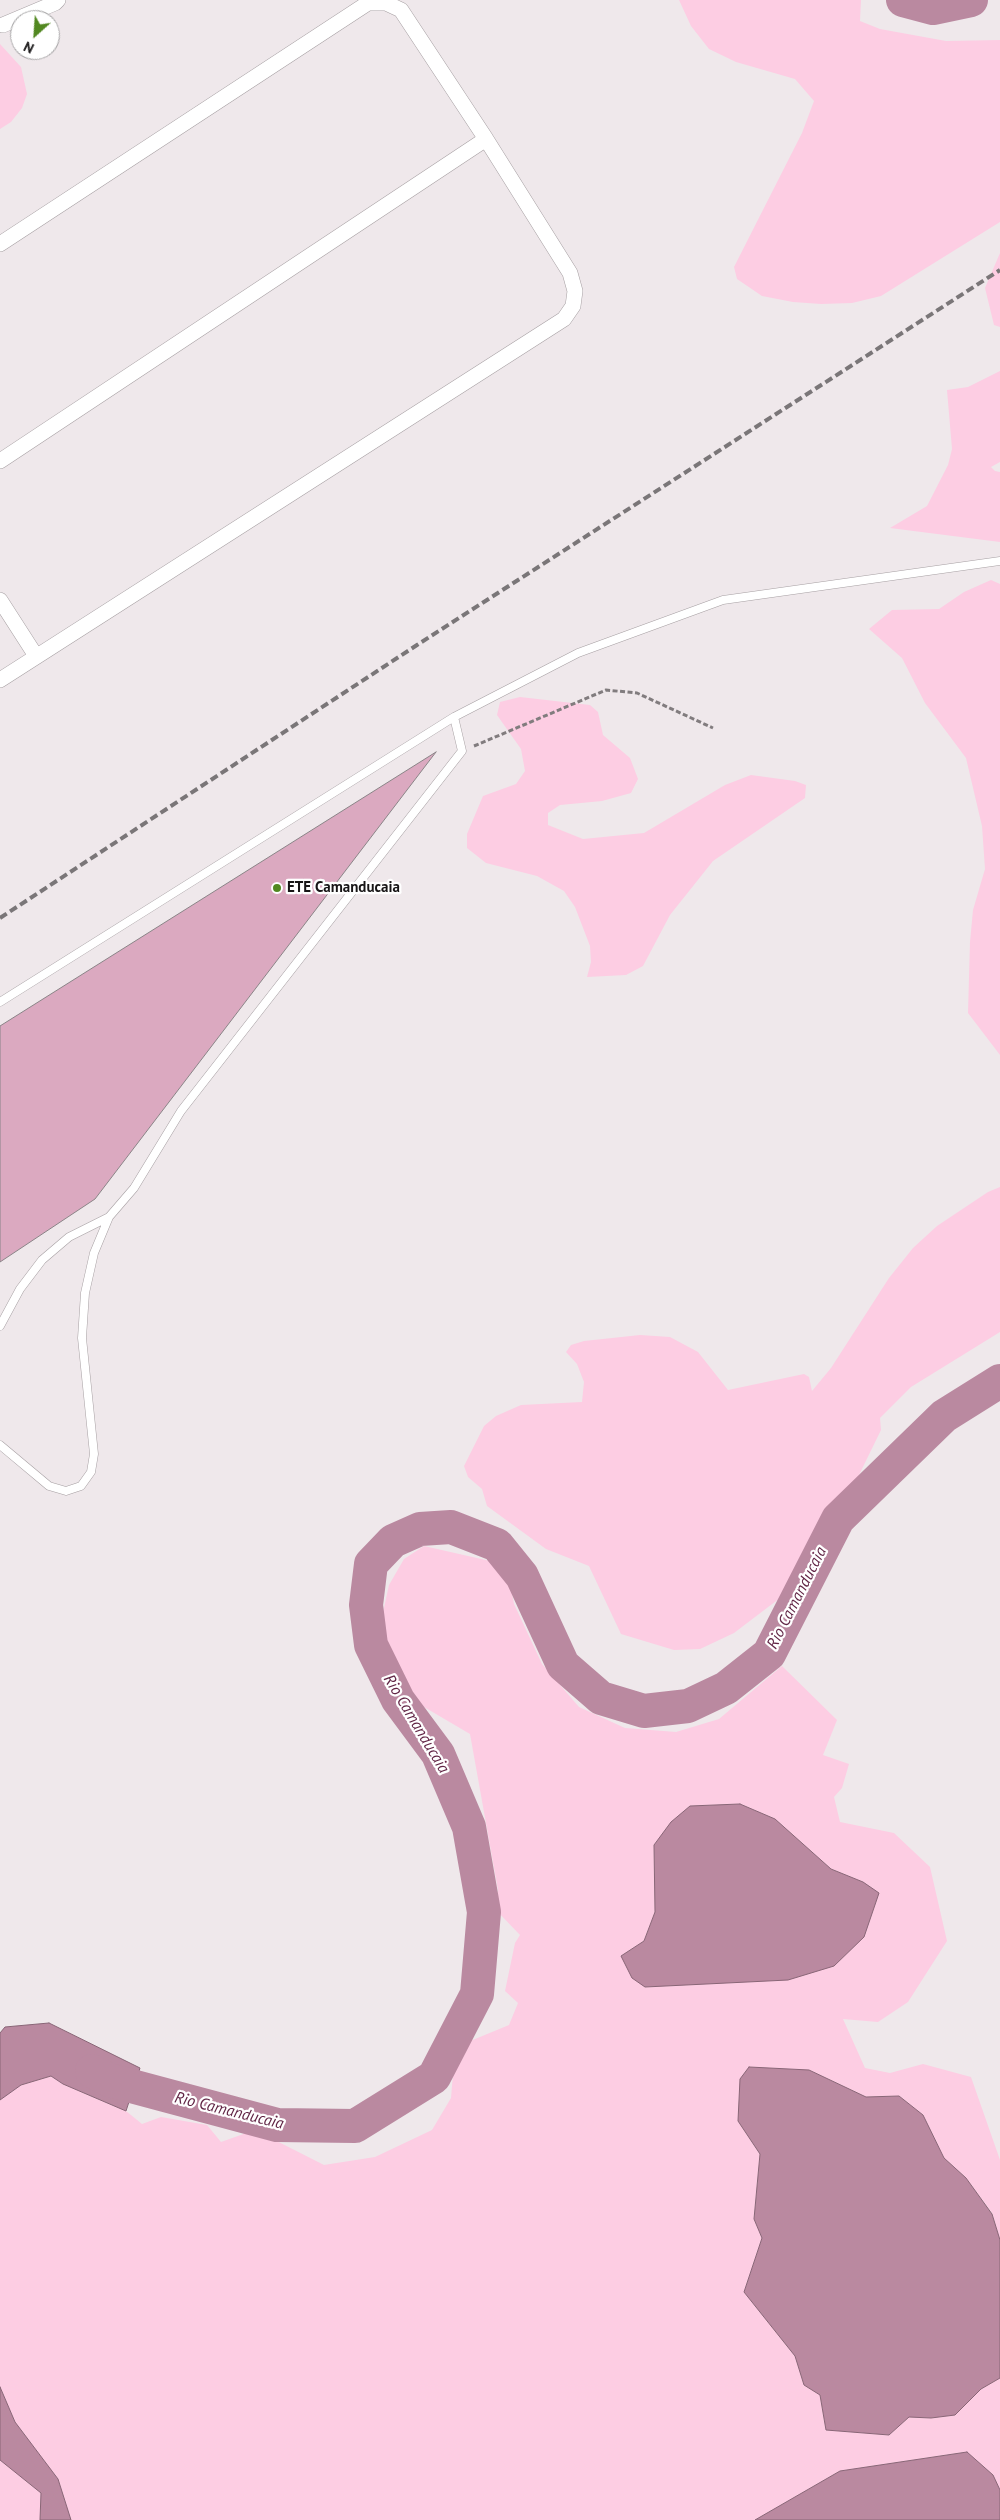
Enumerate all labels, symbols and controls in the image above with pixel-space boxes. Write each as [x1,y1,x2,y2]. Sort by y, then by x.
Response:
north arrow [10,10,60,60]
text: N [21,37,37,58]
place label: ETE Camanducaia [287,879,400,897]
marker: ETE Camanducaia [271,882,283,894]
water label: Rio Camanducaia [763,1544,831,1652]
water label: Rio Camanducaia [379,1671,453,1777]
water label: Rio Camanducaia [172,2088,286,2134]

